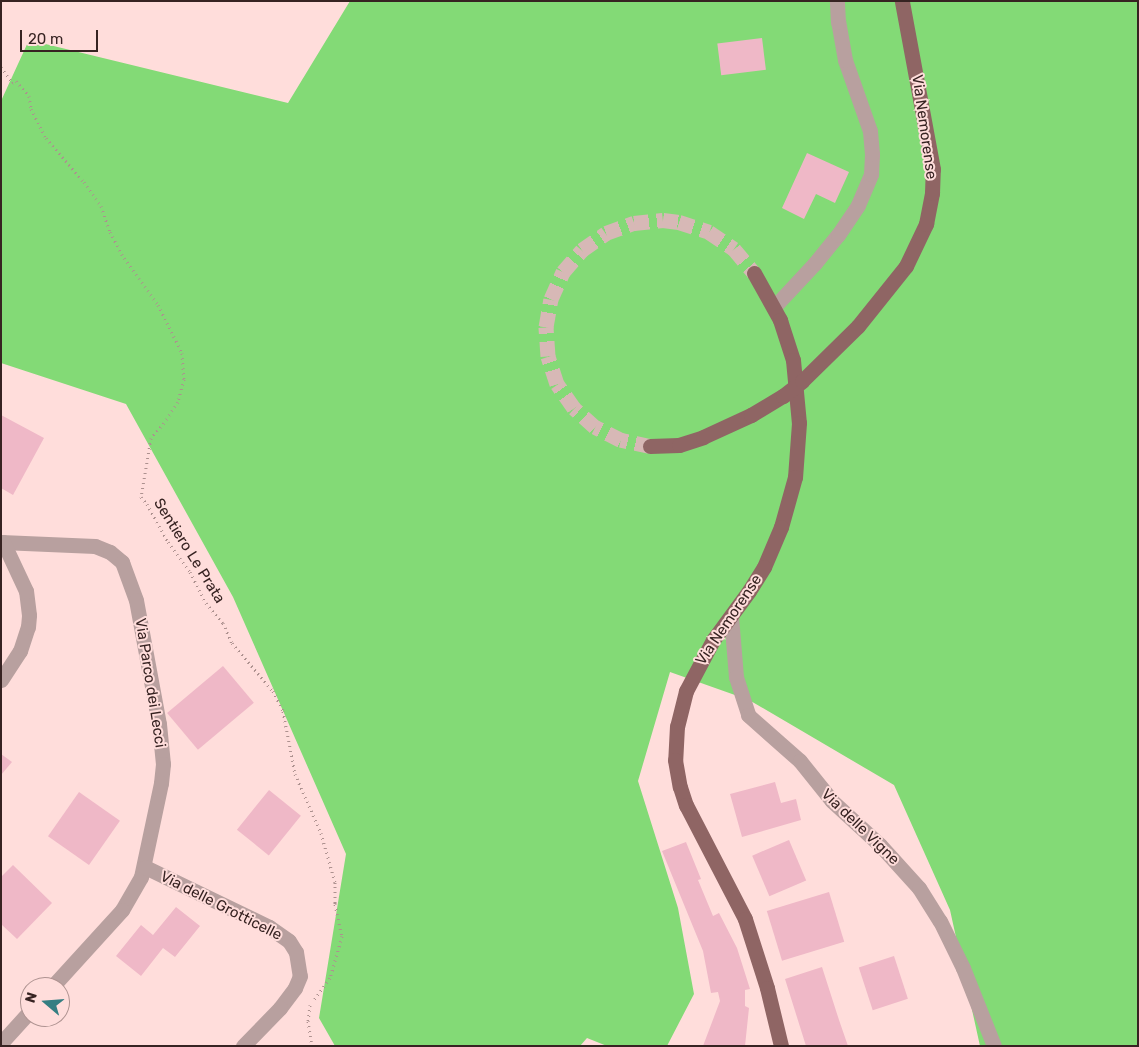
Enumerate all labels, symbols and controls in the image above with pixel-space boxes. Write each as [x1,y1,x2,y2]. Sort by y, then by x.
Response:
scale bar [22,20,100,52]
text: 20 m [28,30,63,48]
street label: Via Nemorense [908,74,940,180]
street label: Sentiero Le Prata [149,495,229,607]
street label: Via Nemorense [692,571,766,669]
street label: Via Parco dei Lecci [131,617,169,749]
street label: Via delle Vigne [817,785,903,869]
street label: Via delle Grotticelle [157,868,285,944]
north arrow [20,977,70,1027]
text: N [22,990,41,1005]

